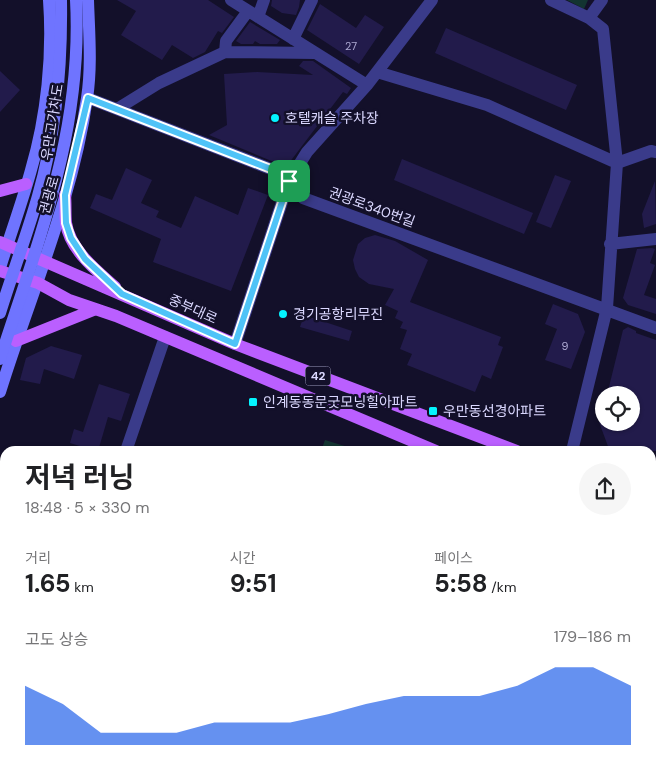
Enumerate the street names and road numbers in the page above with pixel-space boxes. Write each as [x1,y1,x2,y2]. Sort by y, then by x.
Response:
street label: 우만고가차도 [37,82,67,162]
street label: 권광로 [35,174,63,216]
street label: 권광로340번길 [326,183,418,231]
street label: 중부대로 [166,290,220,328]
road number: 42 [306,366,330,386]

